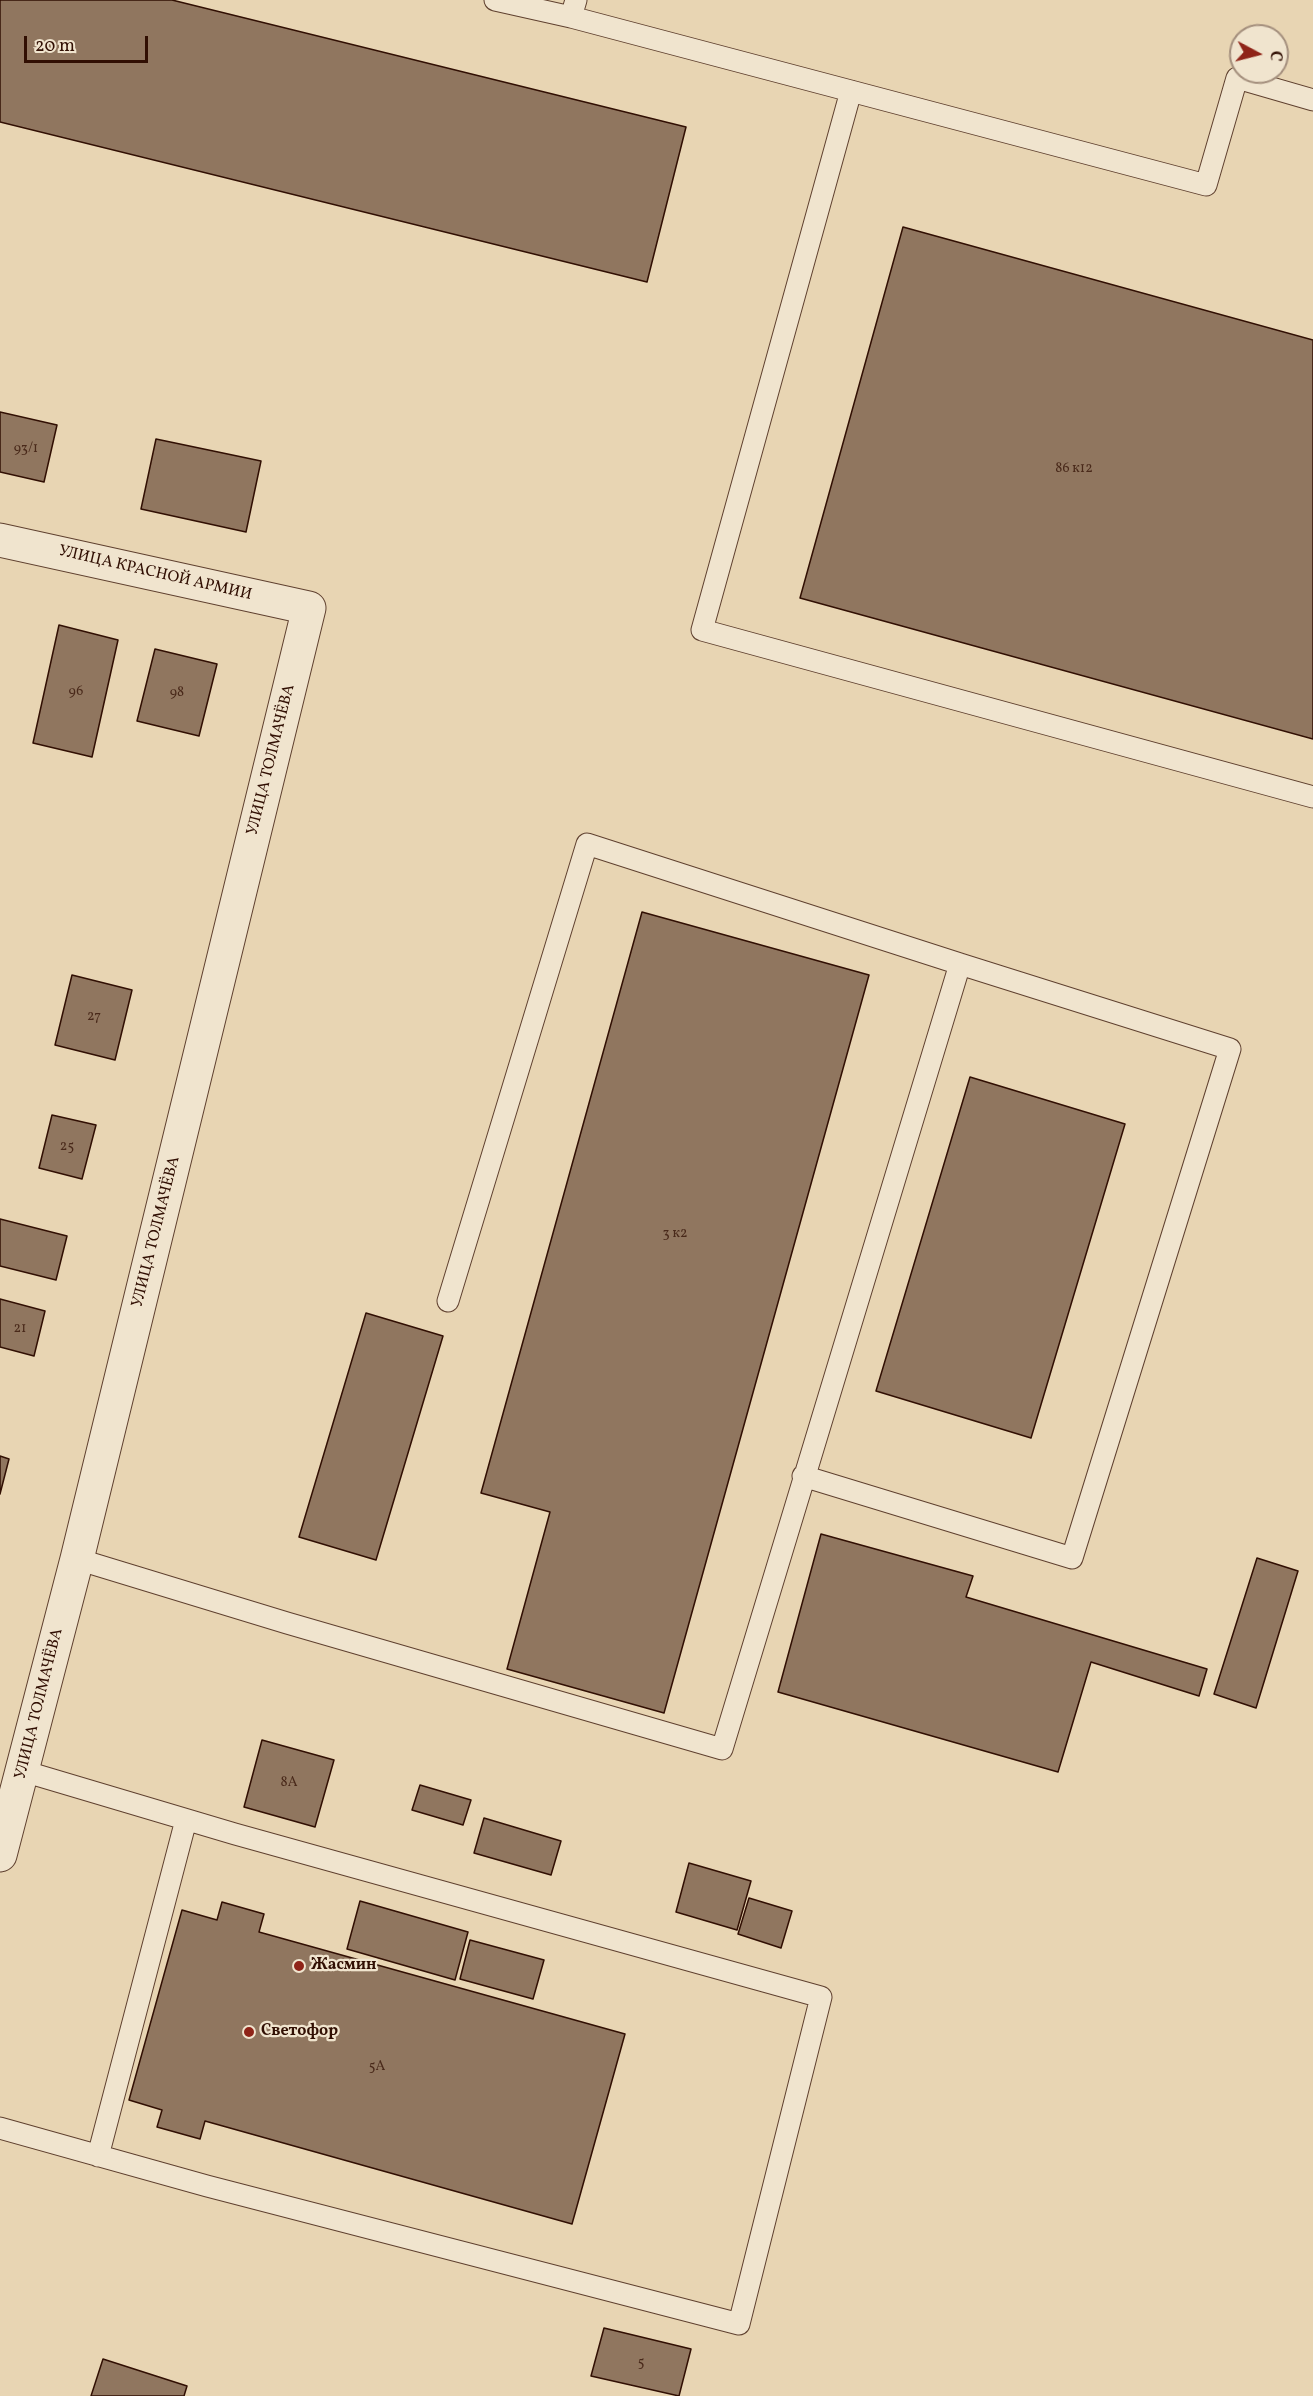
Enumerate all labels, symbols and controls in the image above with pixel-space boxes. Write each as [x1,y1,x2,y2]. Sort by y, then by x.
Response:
scale bar [27,24,152,62]
north arrow [1229,24,1289,84]
text: 20 m [35,34,75,59]
text: С [1263,49,1286,62]
house number: 93/1 [14,441,38,457]
house number: 86 к12 [1055,461,1093,477]
street label: УЛИЦА КРАСНОЙ АРМИИ [56,542,254,606]
street label: УЛИЦА ТОЛМАЧЁВА [244,682,300,838]
house number: 96 [69,684,83,700]
house number: 98 [170,685,184,701]
house number: 27 [87,1009,101,1025]
house number: 25 [60,1139,74,1155]
street label: УЛИЦА ТОЛМАЧЁВА [129,1154,185,1310]
house number: 3 к2 [663,1226,687,1242]
house number: 21 [14,1321,26,1337]
street label: УЛИЦА ТОЛМАЧЁВА [12,1626,68,1782]
house number: 8А [281,1775,297,1791]
place label: Жасмин [311,1956,377,1976]
marker: Жасмин [292,1959,306,1973]
place label: Светофор [261,2022,338,2042]
marker: Светофор [242,2025,256,2039]
house number: 5А [369,2059,385,2075]
house number: 5 [638,2355,644,2371]

